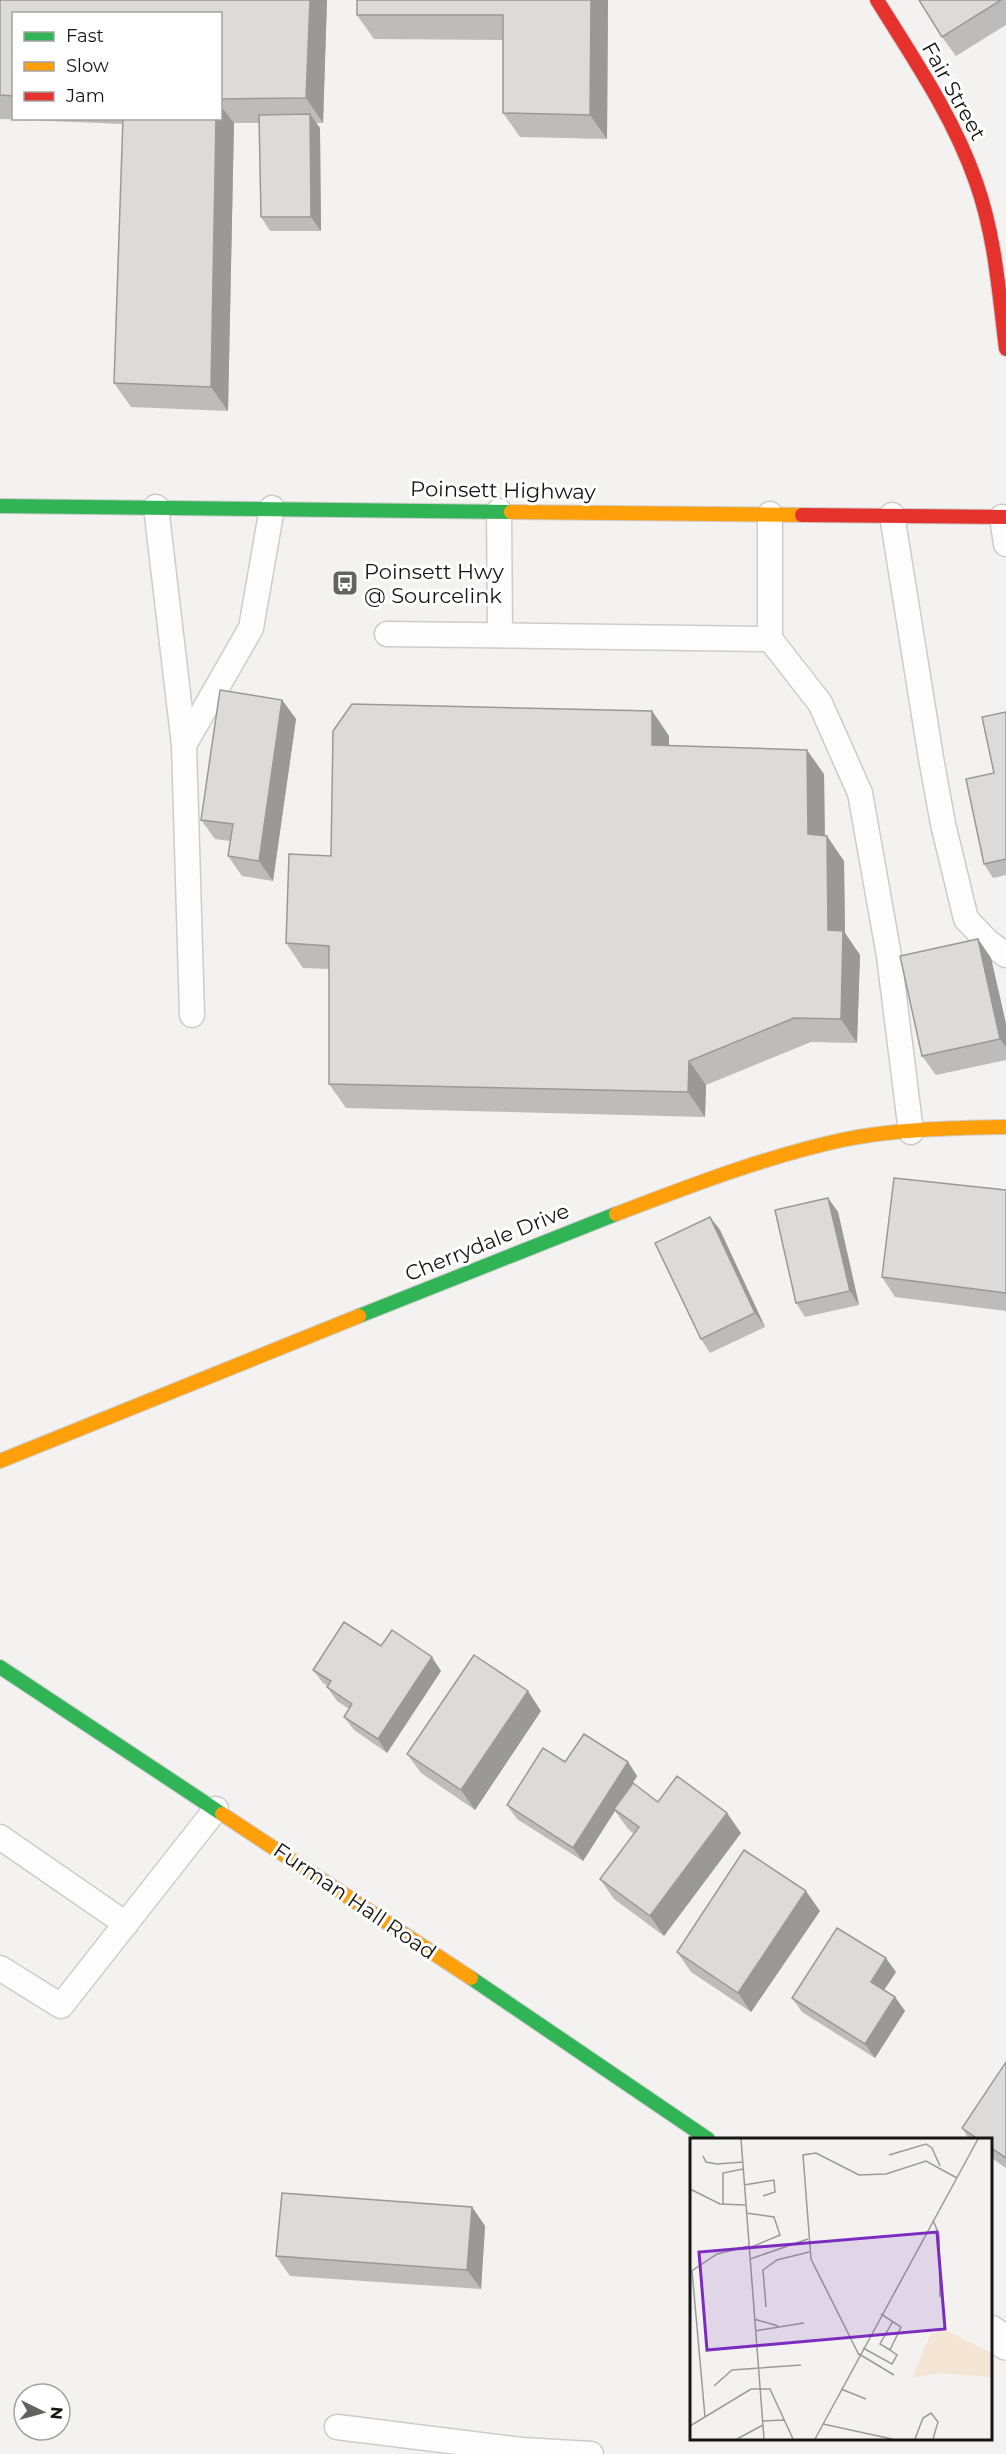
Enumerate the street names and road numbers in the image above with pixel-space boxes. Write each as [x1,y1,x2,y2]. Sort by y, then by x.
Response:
street label: Fair Street [917,38,991,144]
street label: Poinsett Highway [410,476,597,504]
street label: Cherrydale Drive [401,1198,573,1286]
street label: Furman Hall Road [269,1837,441,1965]

